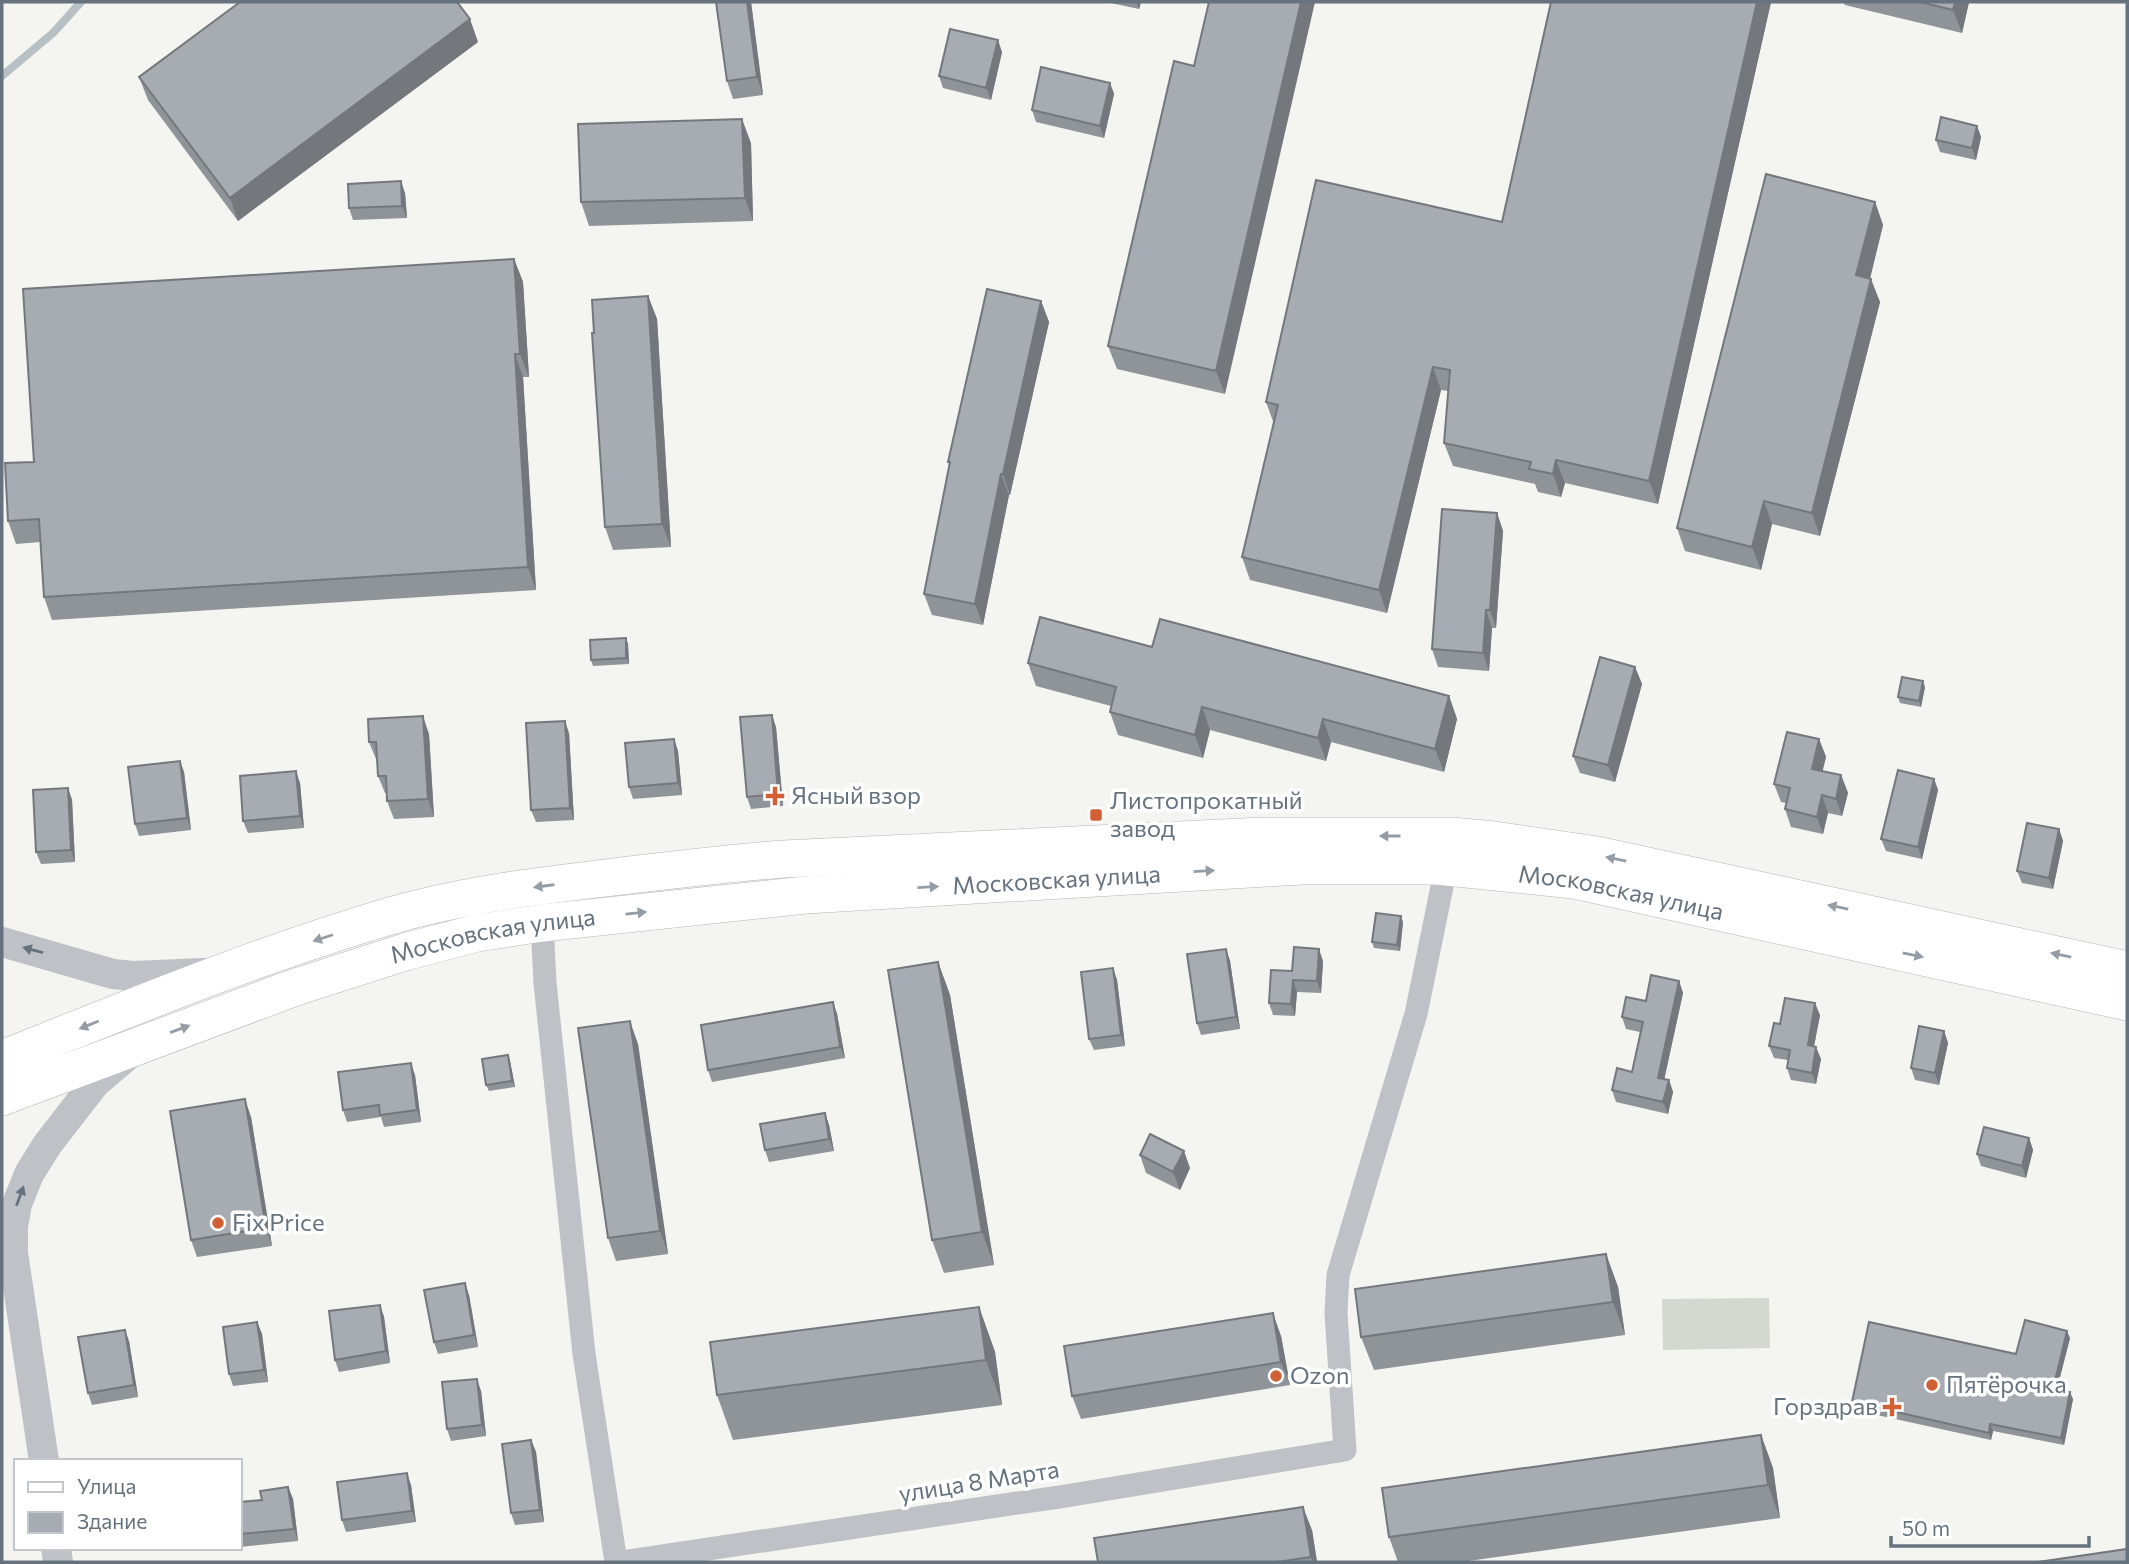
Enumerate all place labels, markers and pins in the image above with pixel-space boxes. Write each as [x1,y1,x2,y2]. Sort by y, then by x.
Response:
place label: Ясный взор [791,780,921,809]
place label: Листопрокатный завод [1110,785,1303,842]
marker: Ясный взор [765,786,785,806]
marker: Листопрокатный завод [1088,807,1104,823]
place label: Fix Price [232,1207,325,1236]
marker: Fix Price [210,1215,226,1231]
place label: Ozon [1290,1360,1350,1389]
marker: Ozon [1268,1368,1284,1384]
place label: Пятёрочка [1946,1369,2067,1398]
marker: Пятёрочка [1924,1377,1940,1393]
place label: Горздрав [1773,1391,1878,1420]
marker: Горздрав [1884,1399,1900,1415]

